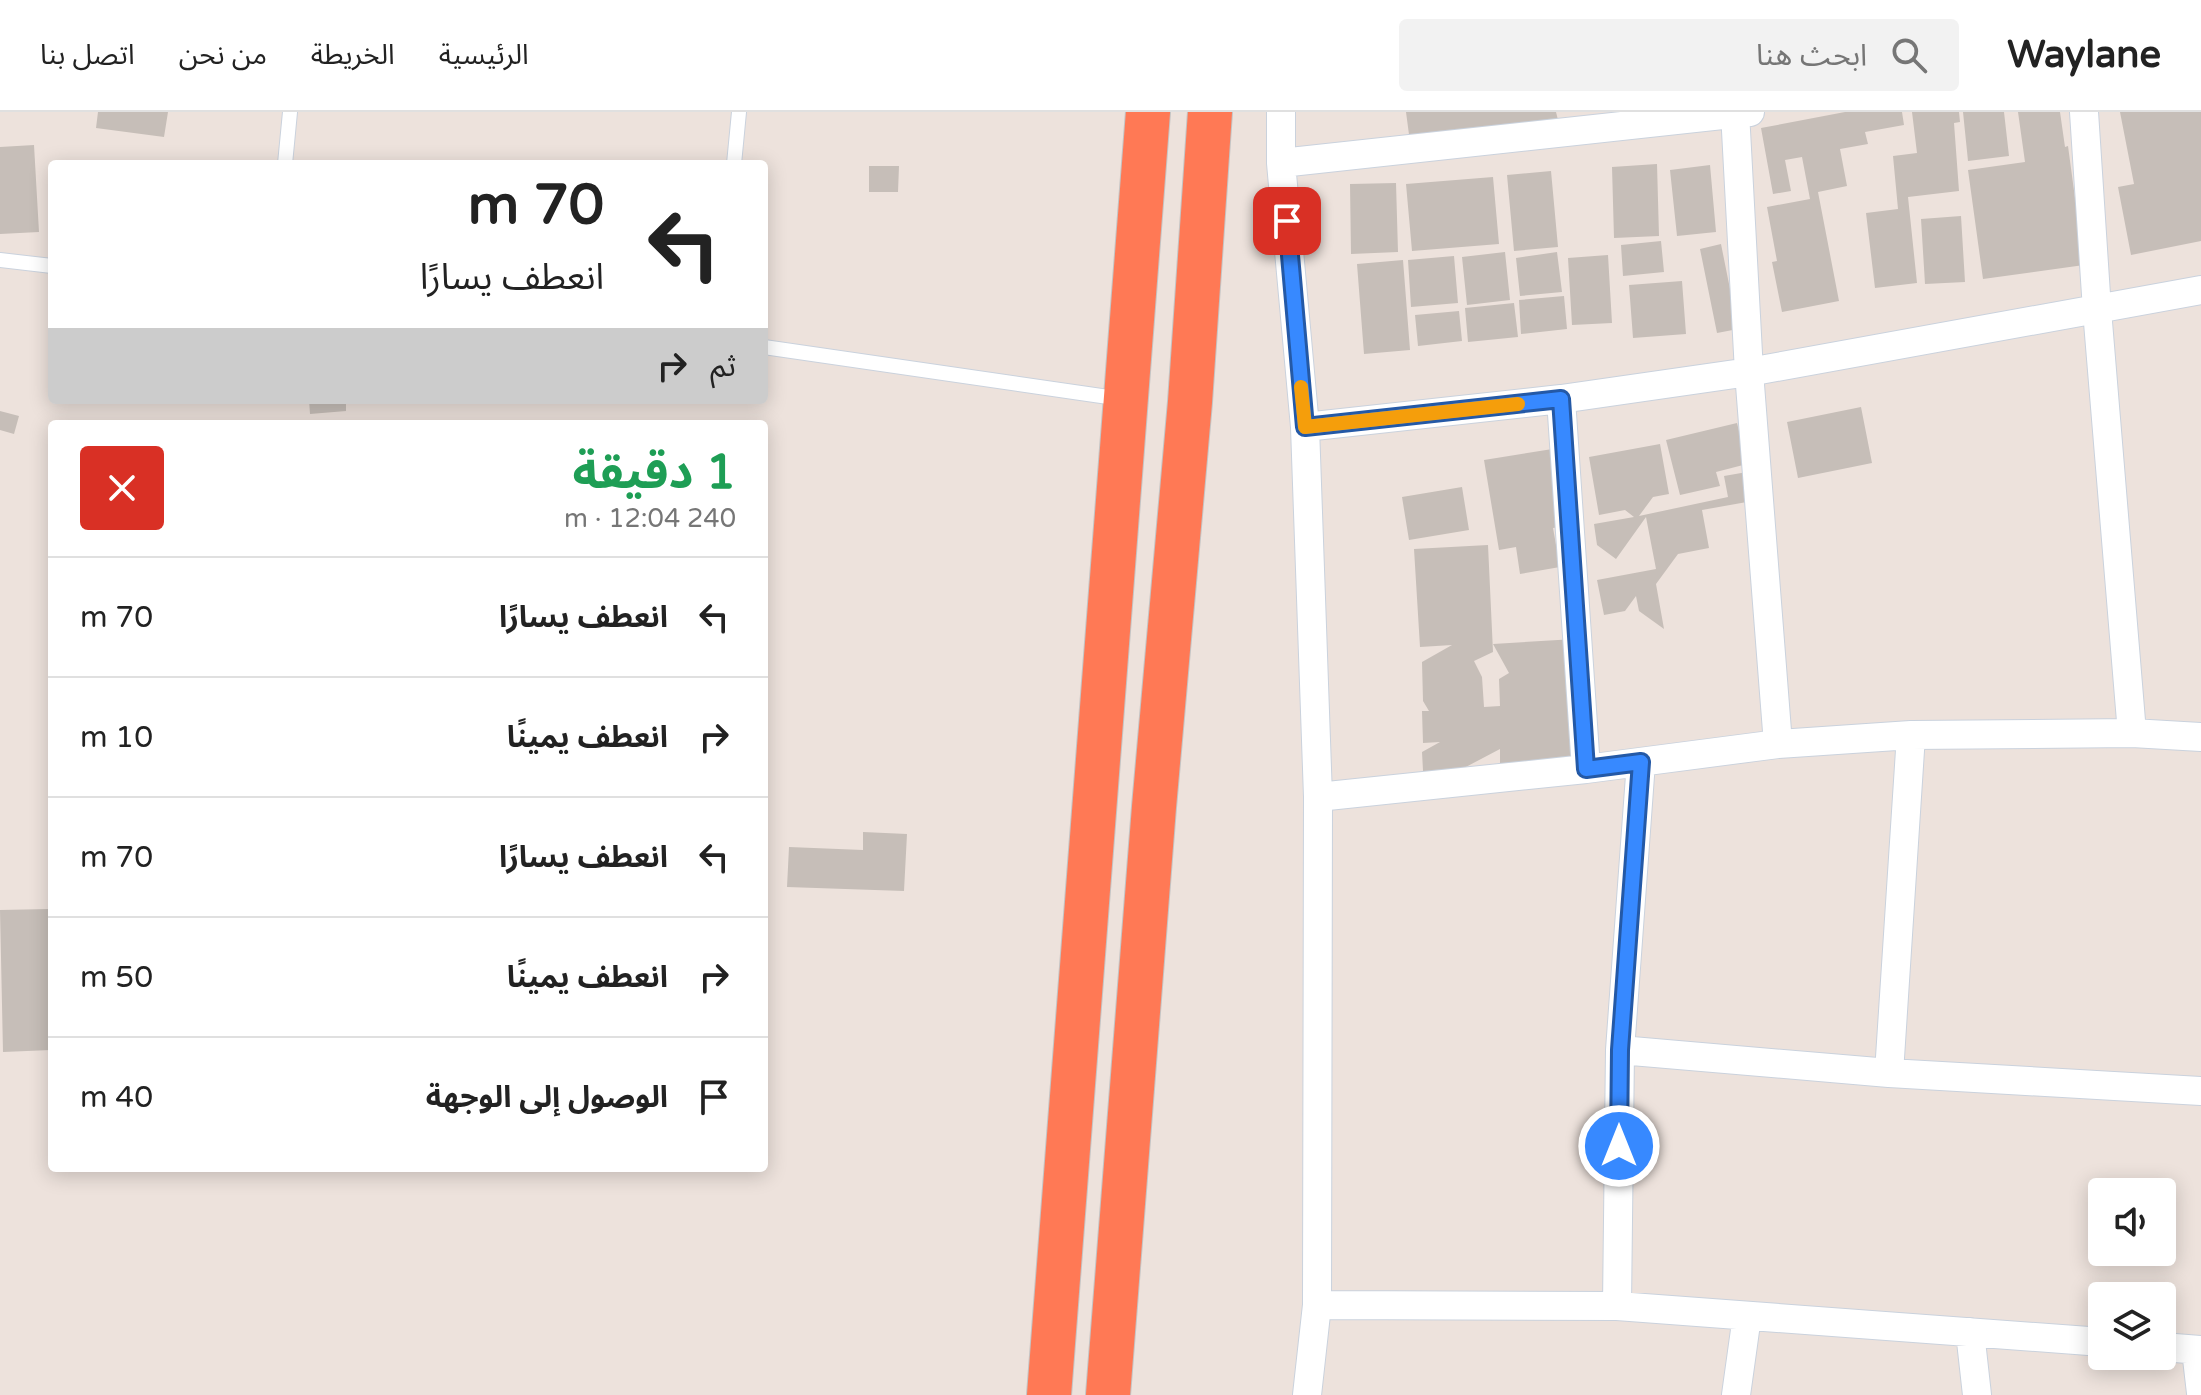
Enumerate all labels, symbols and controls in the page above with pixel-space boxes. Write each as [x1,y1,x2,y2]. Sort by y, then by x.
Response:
search box [1399,19,1959,91]
text: Waylane [2007,32,2161,78]
icon: search [1887,33,1931,77]
text: ابحث هنا [1756,37,1867,74]
text: اتصل بنا [40,38,135,72]
text: من نحن [179,38,267,72]
text: الخريطة [311,38,395,72]
text: الرئيسية [439,38,529,72]
text: 70 m [468,172,604,239]
pin [1253,187,1321,255]
icon: left [632,192,736,296]
icon: arrive [1265,199,1309,243]
text: انعطف يسارًا [420,256,604,299]
icon: right [650,344,694,388]
text: ثم [710,348,736,385]
text: 1 دقيقة [573,444,736,502]
button: close [80,446,164,530]
text: 240 m · 12:04 [564,503,736,534]
icon: left [692,595,736,639]
text: 70 m [80,599,153,636]
text: انعطف يسارًا [499,599,668,636]
icon: right [692,715,736,759]
text: 10 m [80,719,153,756]
text: انعطف يمينًا [507,719,668,756]
icon: left [692,835,736,879]
text: 70 m [80,839,153,876]
text: انعطف يسارًا [499,839,668,876]
icon: right [692,955,736,999]
text: 50 m [80,959,153,996]
text: انعطف يمينًا [507,959,668,996]
icon: arrive [692,1075,736,1119]
text: 40 m [80,1079,153,1116]
text: الوصول إلى الوجهة [426,1079,668,1116]
position arrow [1577,1104,1661,1188]
map controls [2088,1178,2176,1370]
button: sound [2088,1178,2176,1266]
button: layers [2088,1282,2176,1370]

